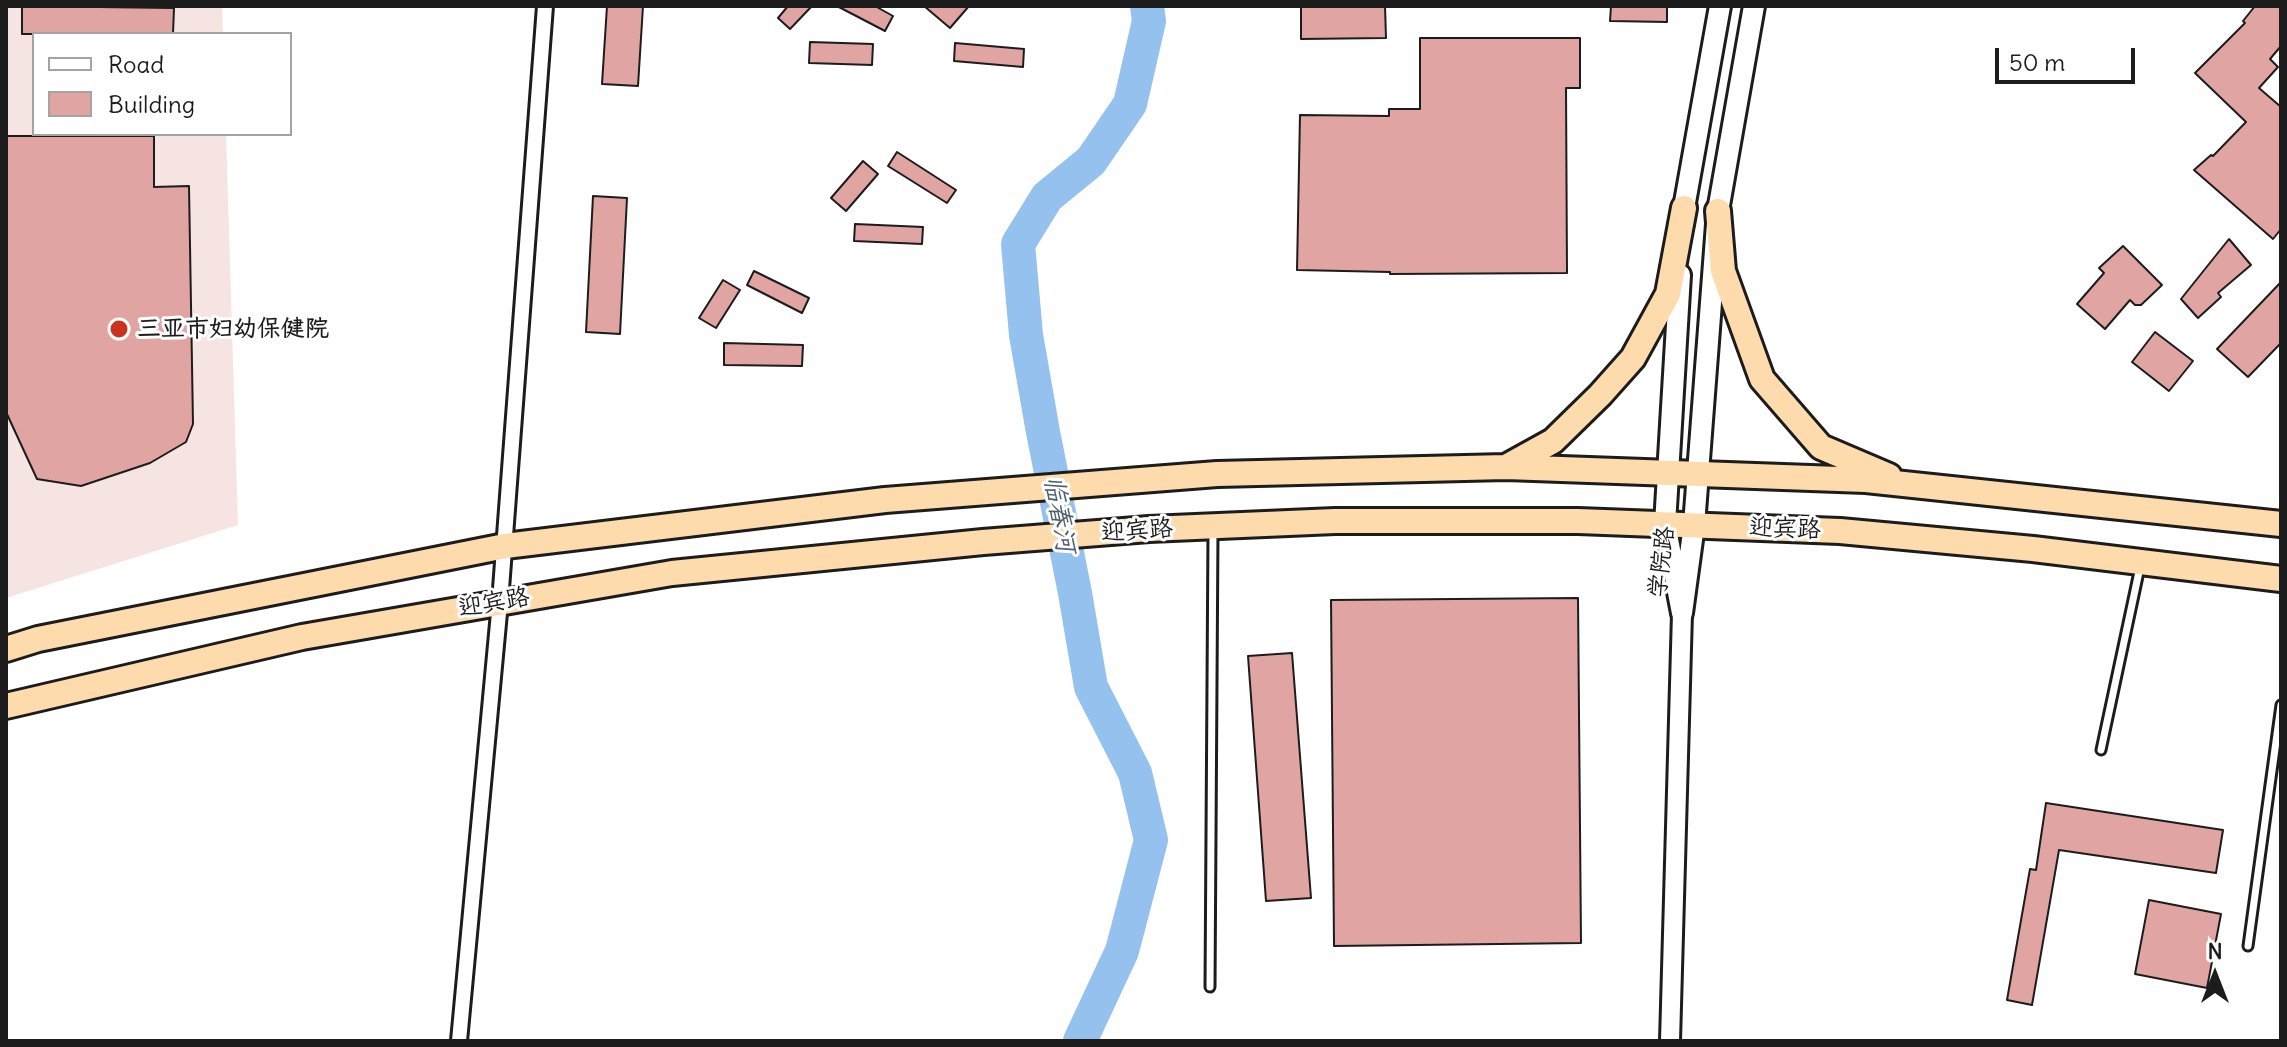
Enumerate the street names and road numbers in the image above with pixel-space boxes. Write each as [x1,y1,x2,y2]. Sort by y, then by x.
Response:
street label: 迎宾路 [1749,513,1821,545]
street label: 迎宾路 [1100,514,1174,548]
street label: 学院路 [1643,525,1681,599]
street label: 迎宾路 [456,583,532,623]

